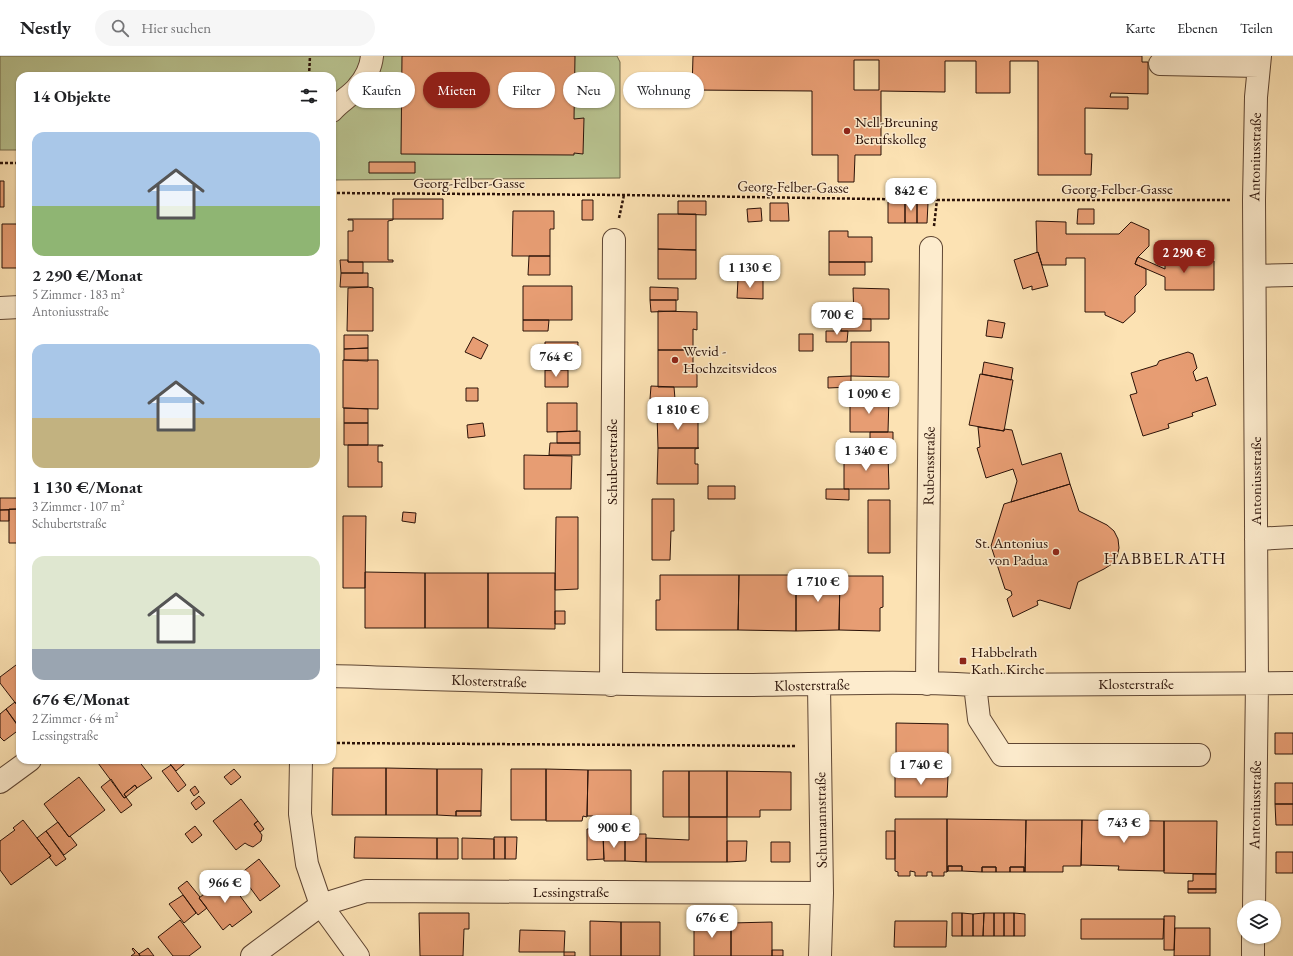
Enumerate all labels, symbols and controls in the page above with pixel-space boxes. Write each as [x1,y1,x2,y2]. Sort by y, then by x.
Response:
search box [95,10,375,46]
text: Nestly [20,15,71,40]
icon: search [109,17,131,39]
text: Hier suchen [141,18,211,37]
text: Karte [1126,19,1155,37]
text: Ebenen [1177,19,1218,37]
text: Teilen [1240,19,1273,37]
chip: Kaufen [348,72,415,108]
chip: Mieten [423,72,490,108]
chip: Filter [498,72,555,108]
chip: Neu [563,72,615,108]
chip: Wohnung [623,72,704,108]
text: 14 Objekte [32,85,111,107]
icon: filters [298,85,320,107]
place label: Nell-Breuning Berufskolleg [855,112,938,148]
street label: Antoniusstraße [1244,112,1265,203]
marker: Nell-Breuning Berufskolleg [842,126,852,136]
icon: home [140,158,212,230]
street label: Georg-Felber-Gasse [413,173,525,192]
street label: Georg-Felber-Gasse [737,176,849,197]
pin: 842 € [883,178,939,212]
street label: Georg-Felber-Gasse [1061,179,1173,198]
text: 842 € [894,182,928,199]
pin: 2 290 € [1147,240,1221,274]
text: 2 290 € [1162,244,1206,261]
pin: 1 130 € [713,255,787,289]
text: 1 130 € [728,259,772,276]
text: 2 290 €/Monat [32,264,143,286]
text: 5 Zimmer · 183 m² [32,286,125,303]
pin: 700 € [809,302,865,336]
text: Antoniusstraße [32,303,109,320]
text: 700 € [820,306,854,323]
place label: Wevid - Hochzeitsvideos [683,341,777,377]
pin: 764 € [528,344,584,378]
text: 764 € [539,348,573,365]
marker: Wevid - Hochzeitsvideos [670,355,680,365]
icon: home [140,370,212,442]
pin: 1 090 € [832,381,906,415]
text: 1 090 € [847,385,891,402]
pin: 1 810 € [641,397,715,431]
text: 1 810 € [656,401,700,418]
street label: Schubertstraße [602,419,621,505]
street label: Rubensstraße [918,426,939,506]
street label: Antoniusstraße [1246,436,1265,526]
pin: 1 340 € [829,438,903,472]
text: 1 340 € [844,442,888,459]
text: 1 130 €/Monat [32,476,143,498]
text: 3 Zimmer · 107 m² [32,498,125,515]
text: Schubertstraße [32,515,107,532]
place label: St. Antonius von Padua [975,533,1048,569]
marker: St. Antonius von Padua [1051,547,1061,557]
district label: HABBELRATH [1103,547,1227,569]
pin: 1 710 € [781,569,855,603]
text: 1 710 € [796,573,840,590]
icon: home [140,582,212,654]
place label: Habbelrath Kath. Kirche [971,642,1045,678]
marker: Habbelrath Kath. Kirche [958,656,968,666]
street label: Klosterstraße [451,670,527,691]
street label: Klosterstraße [774,674,850,695]
street label: Klosterstraße [1098,674,1174,693]
text: 676 €/Monat [32,688,130,710]
text: 2 Zimmer · 64 m² [32,710,118,727]
text: Lessingstraße [32,727,98,744]
pin: 1 740 € [884,752,958,786]
text: 1 740 € [899,756,943,773]
street label: Antoniusstraße [1244,760,1265,851]
street label: Schumannstraße [810,772,831,868]
pin: 743 € [1096,810,1152,844]
text: 743 € [1107,814,1141,831]
pin: 900 € [586,815,642,849]
text: 900 € [597,819,631,836]
pin: 966 € [197,870,253,904]
text: 966 € [208,874,242,891]
street label: Lessingstraße [533,882,609,901]
map controls [1237,900,1281,944]
button: layers [1237,900,1281,944]
pin: 676 € [684,905,740,939]
text: 676 € [695,909,729,926]

